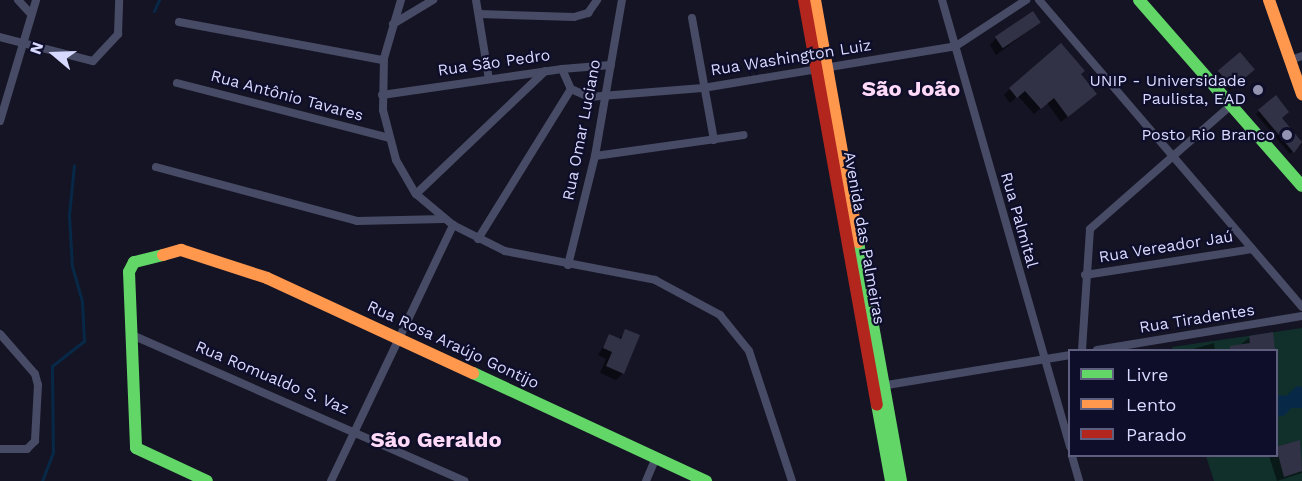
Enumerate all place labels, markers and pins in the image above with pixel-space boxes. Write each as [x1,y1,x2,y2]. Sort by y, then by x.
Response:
place label: UNIP - Universidade Paulista, EAD [1089,71,1246,109]
marker: UNIP - Universidade Paulista, EAD [1251,83,1265,97]
place label: Posto Rio Branco [1141,125,1275,145]
marker: Posto Rio Branco [1280,128,1294,142]

